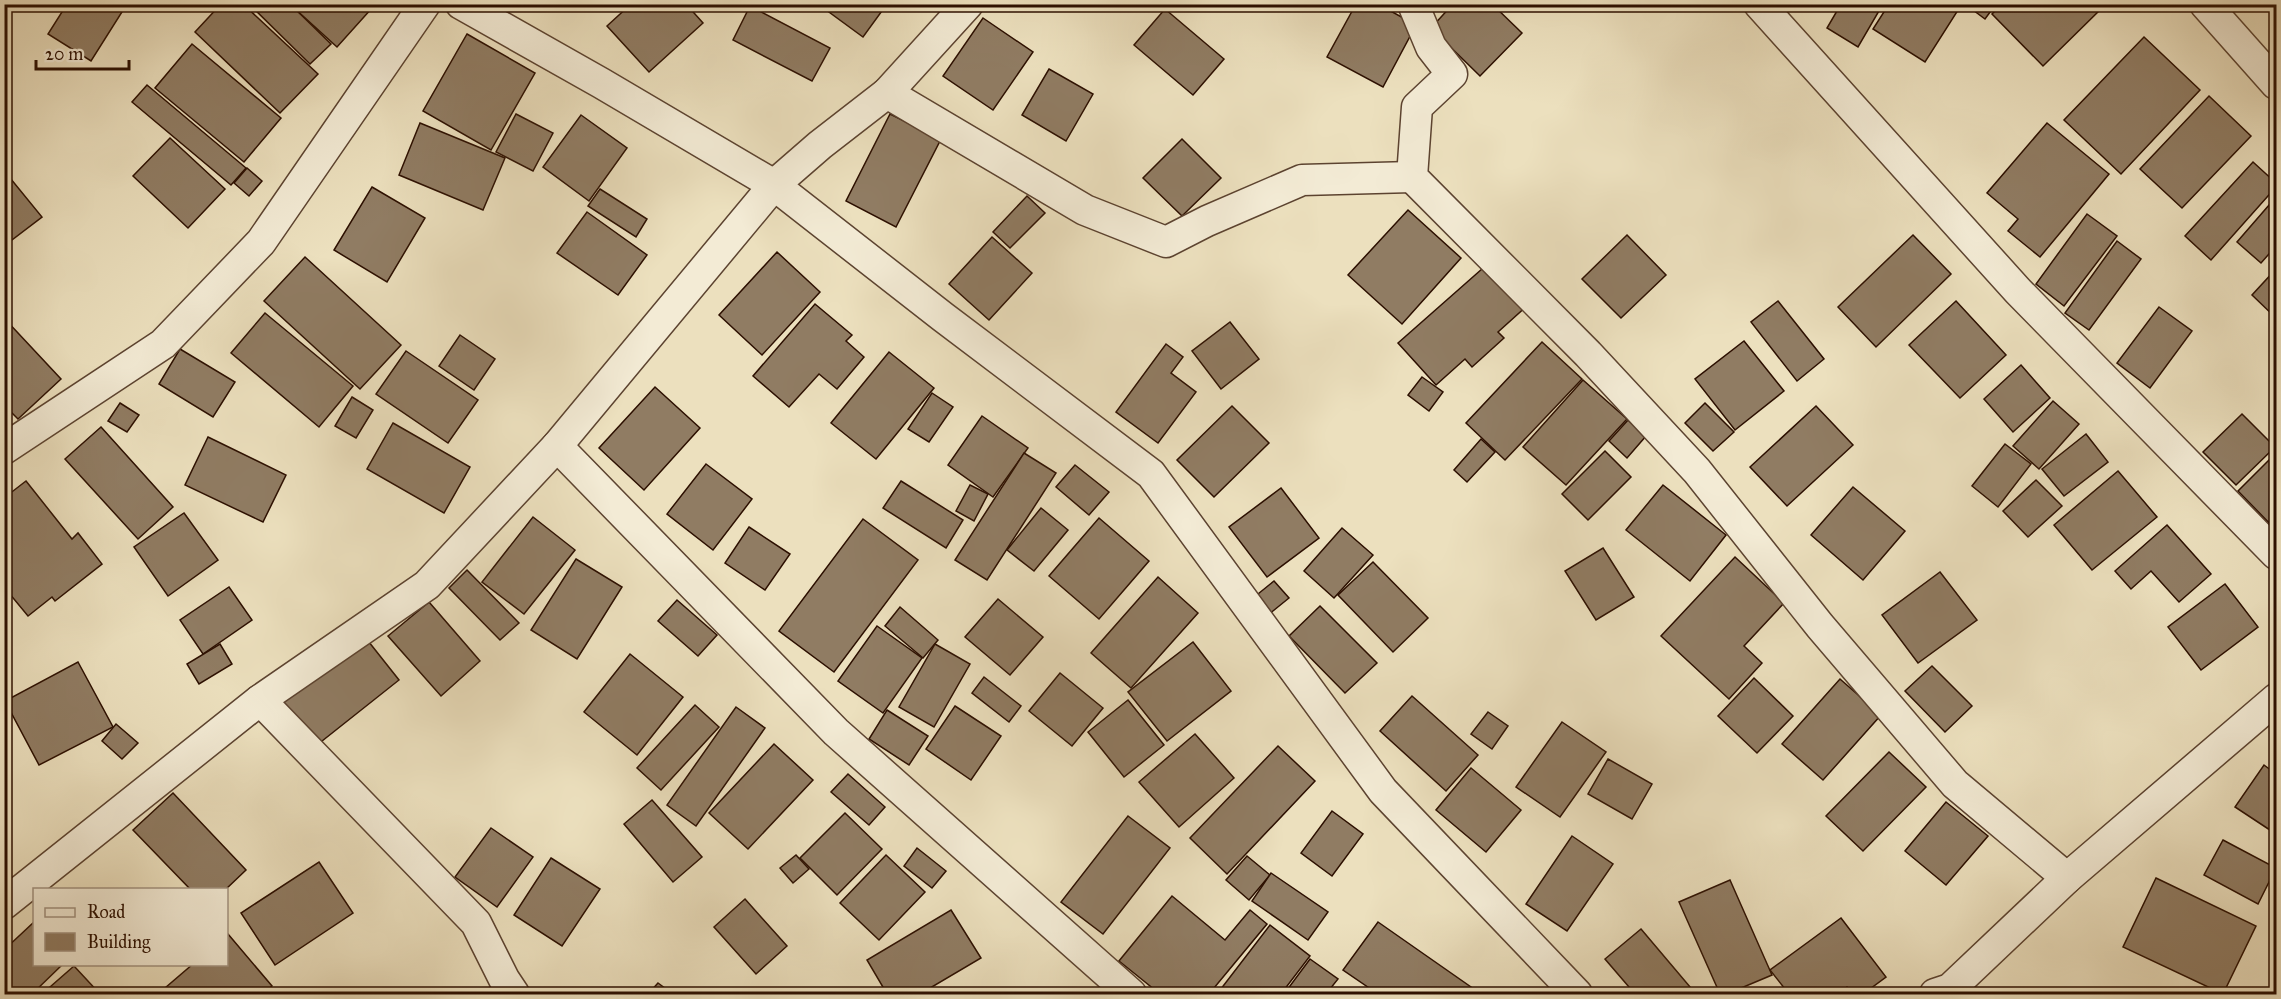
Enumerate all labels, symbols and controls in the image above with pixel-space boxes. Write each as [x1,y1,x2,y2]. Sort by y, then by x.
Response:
scale bar [36,33,129,71]
text: 20 m [45,43,83,65]
legend [33,888,228,966]
text: Road [87,901,125,923]
text: Building [87,931,151,954]

